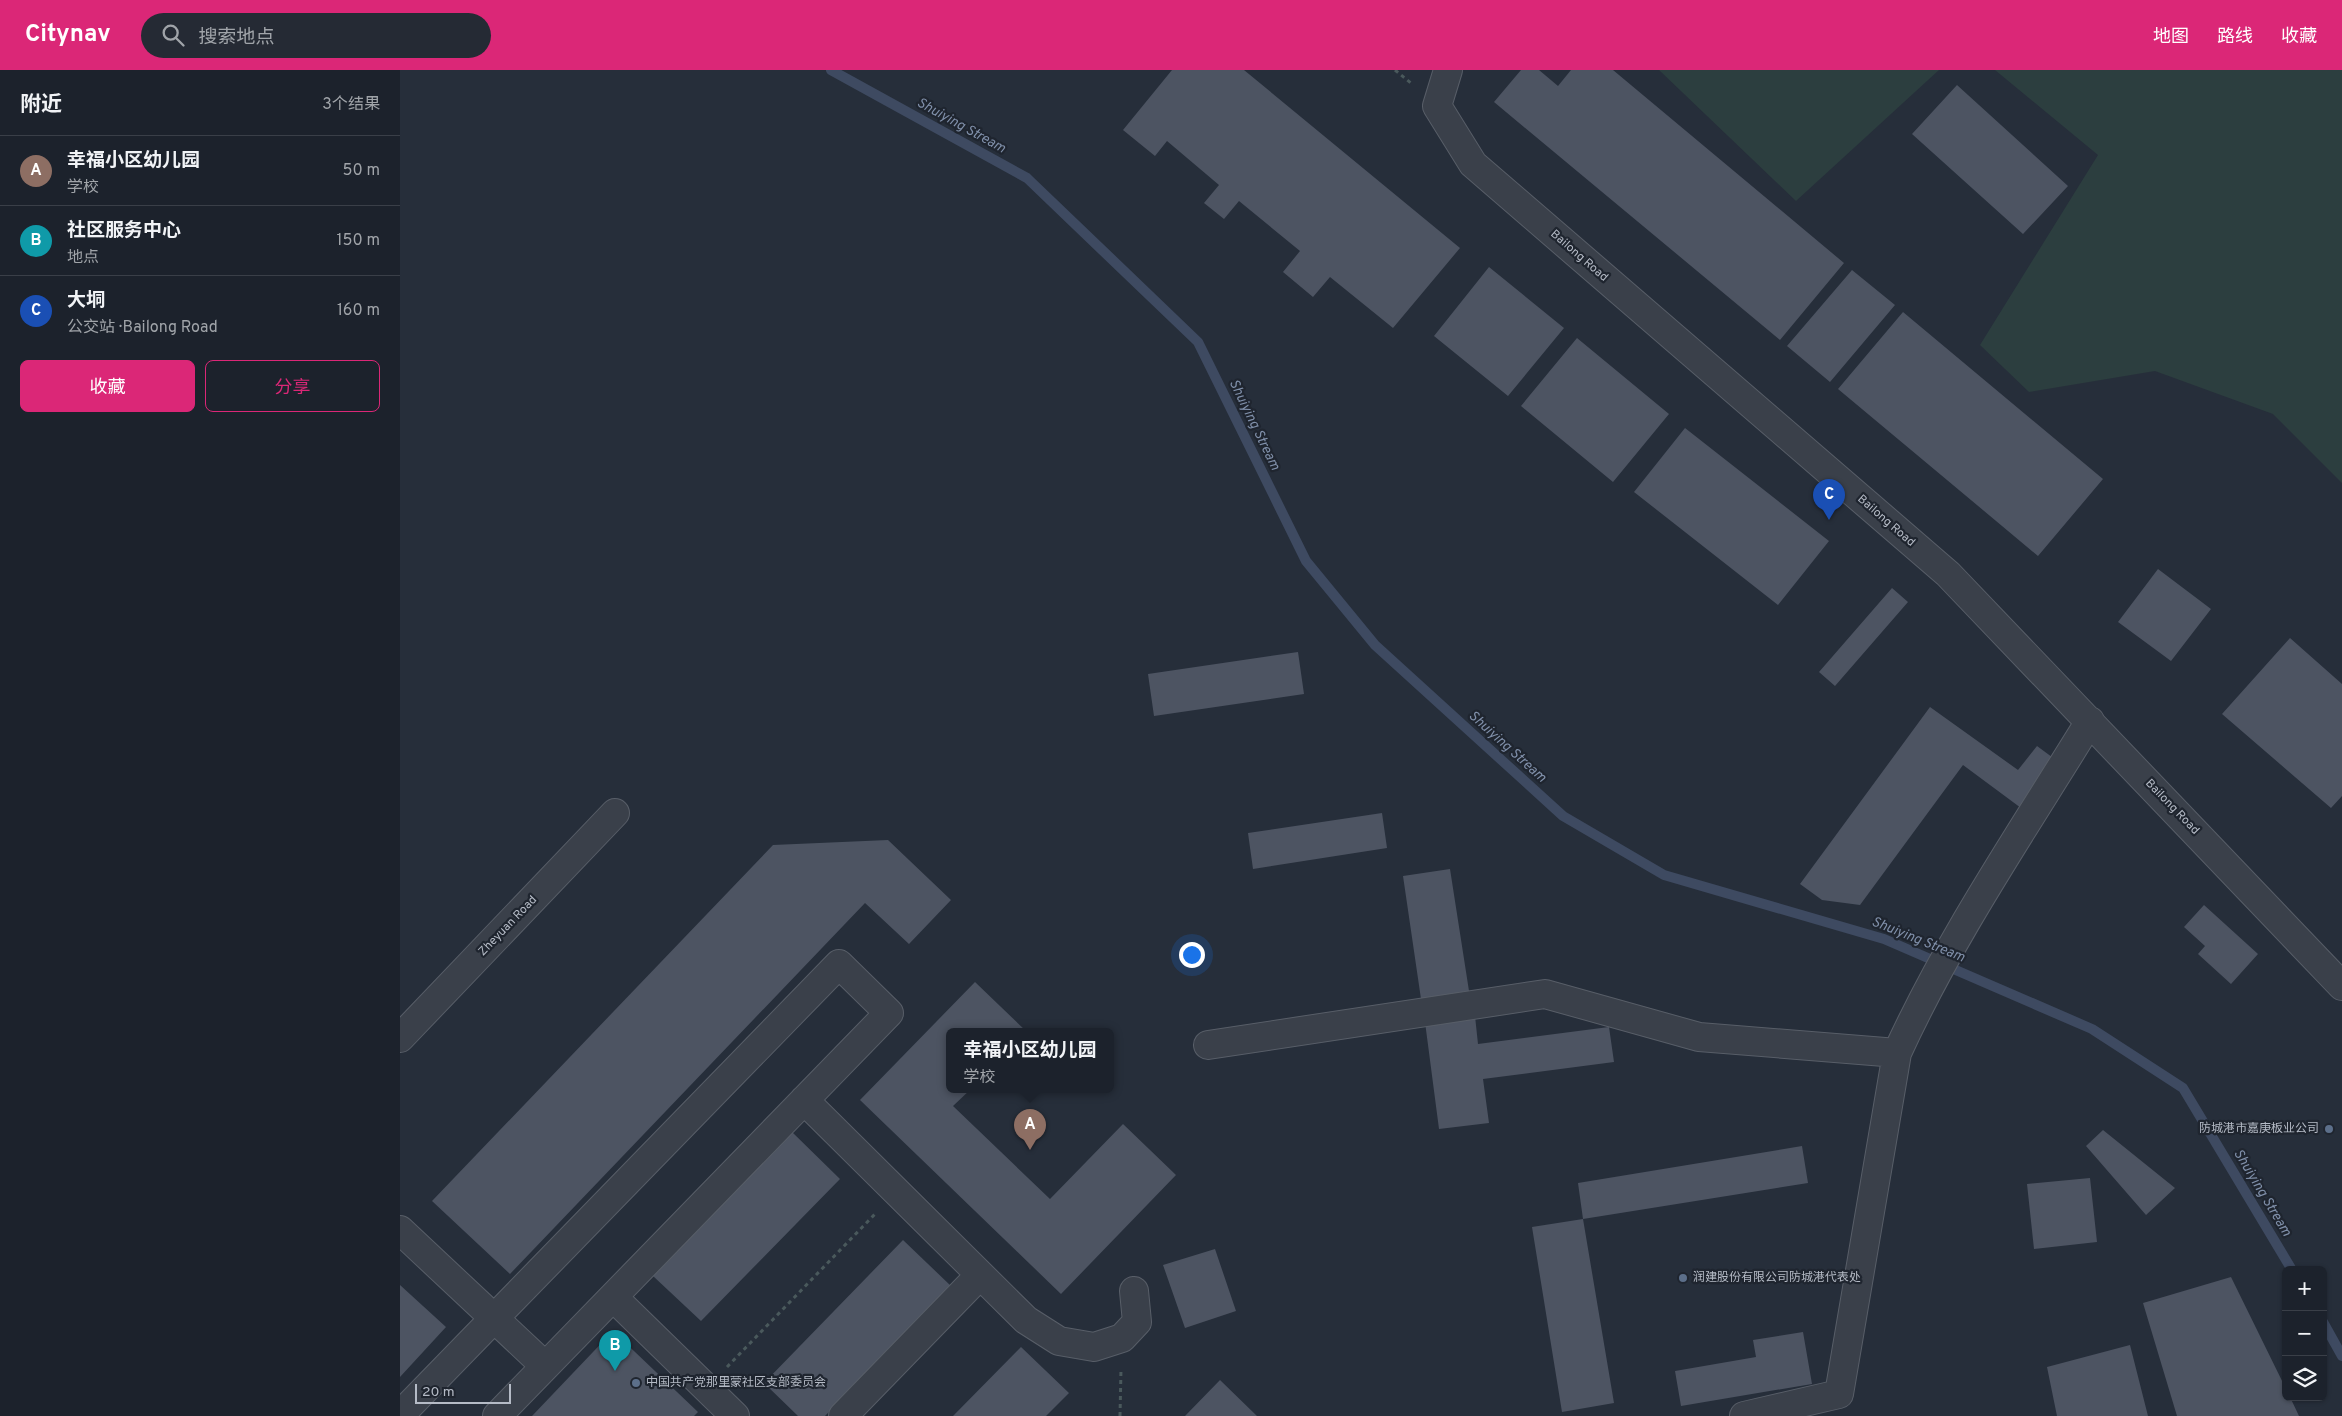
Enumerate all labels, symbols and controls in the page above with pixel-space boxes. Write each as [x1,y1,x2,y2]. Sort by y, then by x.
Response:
search box [141,13,491,58]
text: Citynav [25,20,111,50]
icon: search [159,21,187,49]
text: 搜索地点 [199,26,275,50]
text: 地图 [2153,26,2189,49]
text: 路线 [2217,26,2253,49]
text: 收藏 [2281,26,2317,49]
text: 附近 [20,92,62,119]
text: 3个结果 [322,95,380,115]
water label: Shuiying Stream [914,95,1009,158]
text: 幸福小区幼儿园 [67,149,200,173]
text: A [30,161,42,181]
text: 50 m [343,161,380,181]
text: 学校 [67,178,99,198]
text: 社区服务中心 [67,219,181,243]
street label: Bailong Road [1547,227,1611,285]
text: B [30,231,42,251]
text: 150 m [337,231,380,251]
text: 地点 [67,248,99,268]
text: 大垌 [67,289,105,313]
text: C [31,301,41,321]
text: 160 m [337,301,380,321]
text: 公交站 · Bailong Road [67,318,218,338]
button: 收藏 [20,360,195,412]
button: 分享 [205,360,380,412]
water label: Shuiying Stream [1225,377,1284,474]
pin: C [1813,479,1845,520]
street label: Bailong Road [1854,492,1918,550]
water label: Shuiying Stream [1465,708,1550,787]
street label: Bailong Road [2141,776,2203,838]
street label: Zheyuan Road [475,892,541,960]
water label: Shuiying Stream [1869,914,1968,967]
your location [1179,942,1205,968]
popup [946,1028,1114,1093]
text: 幸福小区幼儿园 [963,1039,1097,1063]
text: 学校 [963,1068,996,1088]
pin: A [1014,1109,1046,1150]
place label: 防城港市嘉庚板业公司 [2199,1121,2319,1137]
marker: 防城港市嘉庚板业公司 [2323,1123,2335,1135]
water label: Shuiying Stream [2229,1146,2295,1240]
map controls [2282,1266,2327,1401]
button: + [2282,1266,2327,1311]
place label: 润建股份有限公司防城港代表处 [1693,1270,1861,1286]
marker: 润建股份有限公司防城港代表处 [1677,1272,1689,1284]
button: − [2282,1311,2327,1356]
pin: B [599,1330,631,1371]
button: layers [2282,1356,2327,1401]
place label: 中国共产党那里蒙社区支部委员会 [646,1375,826,1391]
marker: 中国共产党那里蒙社区支部委员会 [630,1377,642,1389]
scale bar [415,1381,511,1404]
text: 20 m [422,1384,455,1401]

